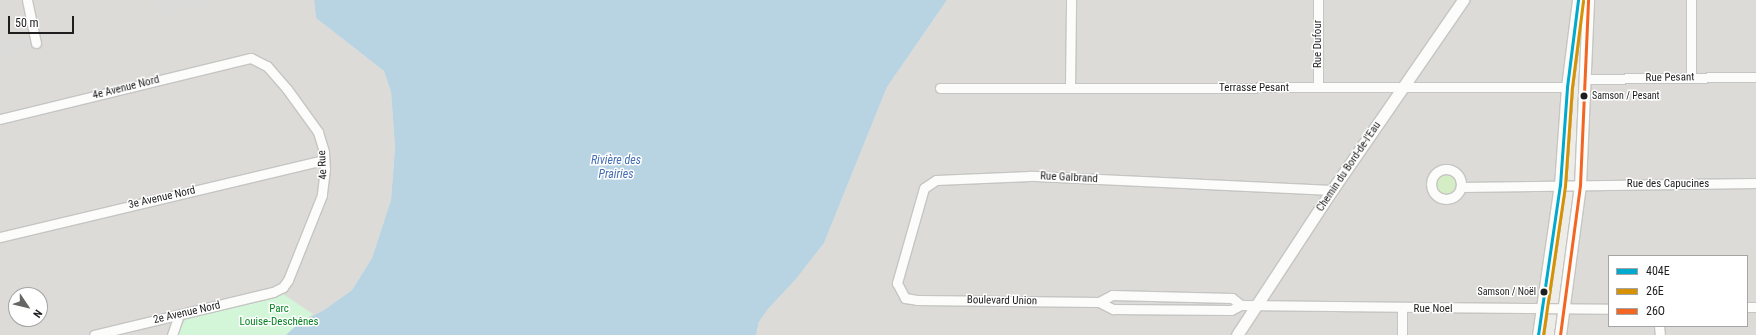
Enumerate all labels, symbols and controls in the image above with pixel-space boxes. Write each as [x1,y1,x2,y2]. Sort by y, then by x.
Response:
scale bar [10,8,76,34]
text: 50 m [15,16,39,30]
street label: Rue Dufour [1311,20,1325,68]
street label: Rue Pesant [1645,71,1695,85]
street label: 4e Avenue Nord [91,73,161,103]
street label: Terrasse Pesant [1219,81,1289,95]
place label: Samson / Pesant [1592,90,1660,102]
marker: Samson / Pesant [1579,91,1589,101]
street label: Chemin du Bord-de-l'Eau [1314,120,1384,214]
street label: 4e Rue [316,150,330,180]
water label: Rivière des Prairies [591,154,641,182]
street label: Rue Galbrand [1040,170,1098,186]
street label: Rue des Capucines [1627,177,1709,191]
street label: 3e Avenue Nord [127,184,197,212]
legend [1608,255,1748,327]
text: 404E [1646,264,1670,278]
text: 26E [1646,284,1664,298]
place label: Samson / Noël [1478,286,1536,298]
north arrow [8,287,48,327]
marker: Samson / Noël [1539,287,1549,297]
street label: Boulevard Union [967,294,1037,308]
street label: 2e Avenue Nord [152,299,222,327]
street label: Rue Noel [1414,302,1452,316]
park label: Parc Louise-Deschênes [240,303,318,329]
text: 26O [1646,304,1665,318]
text: N [30,307,45,320]

